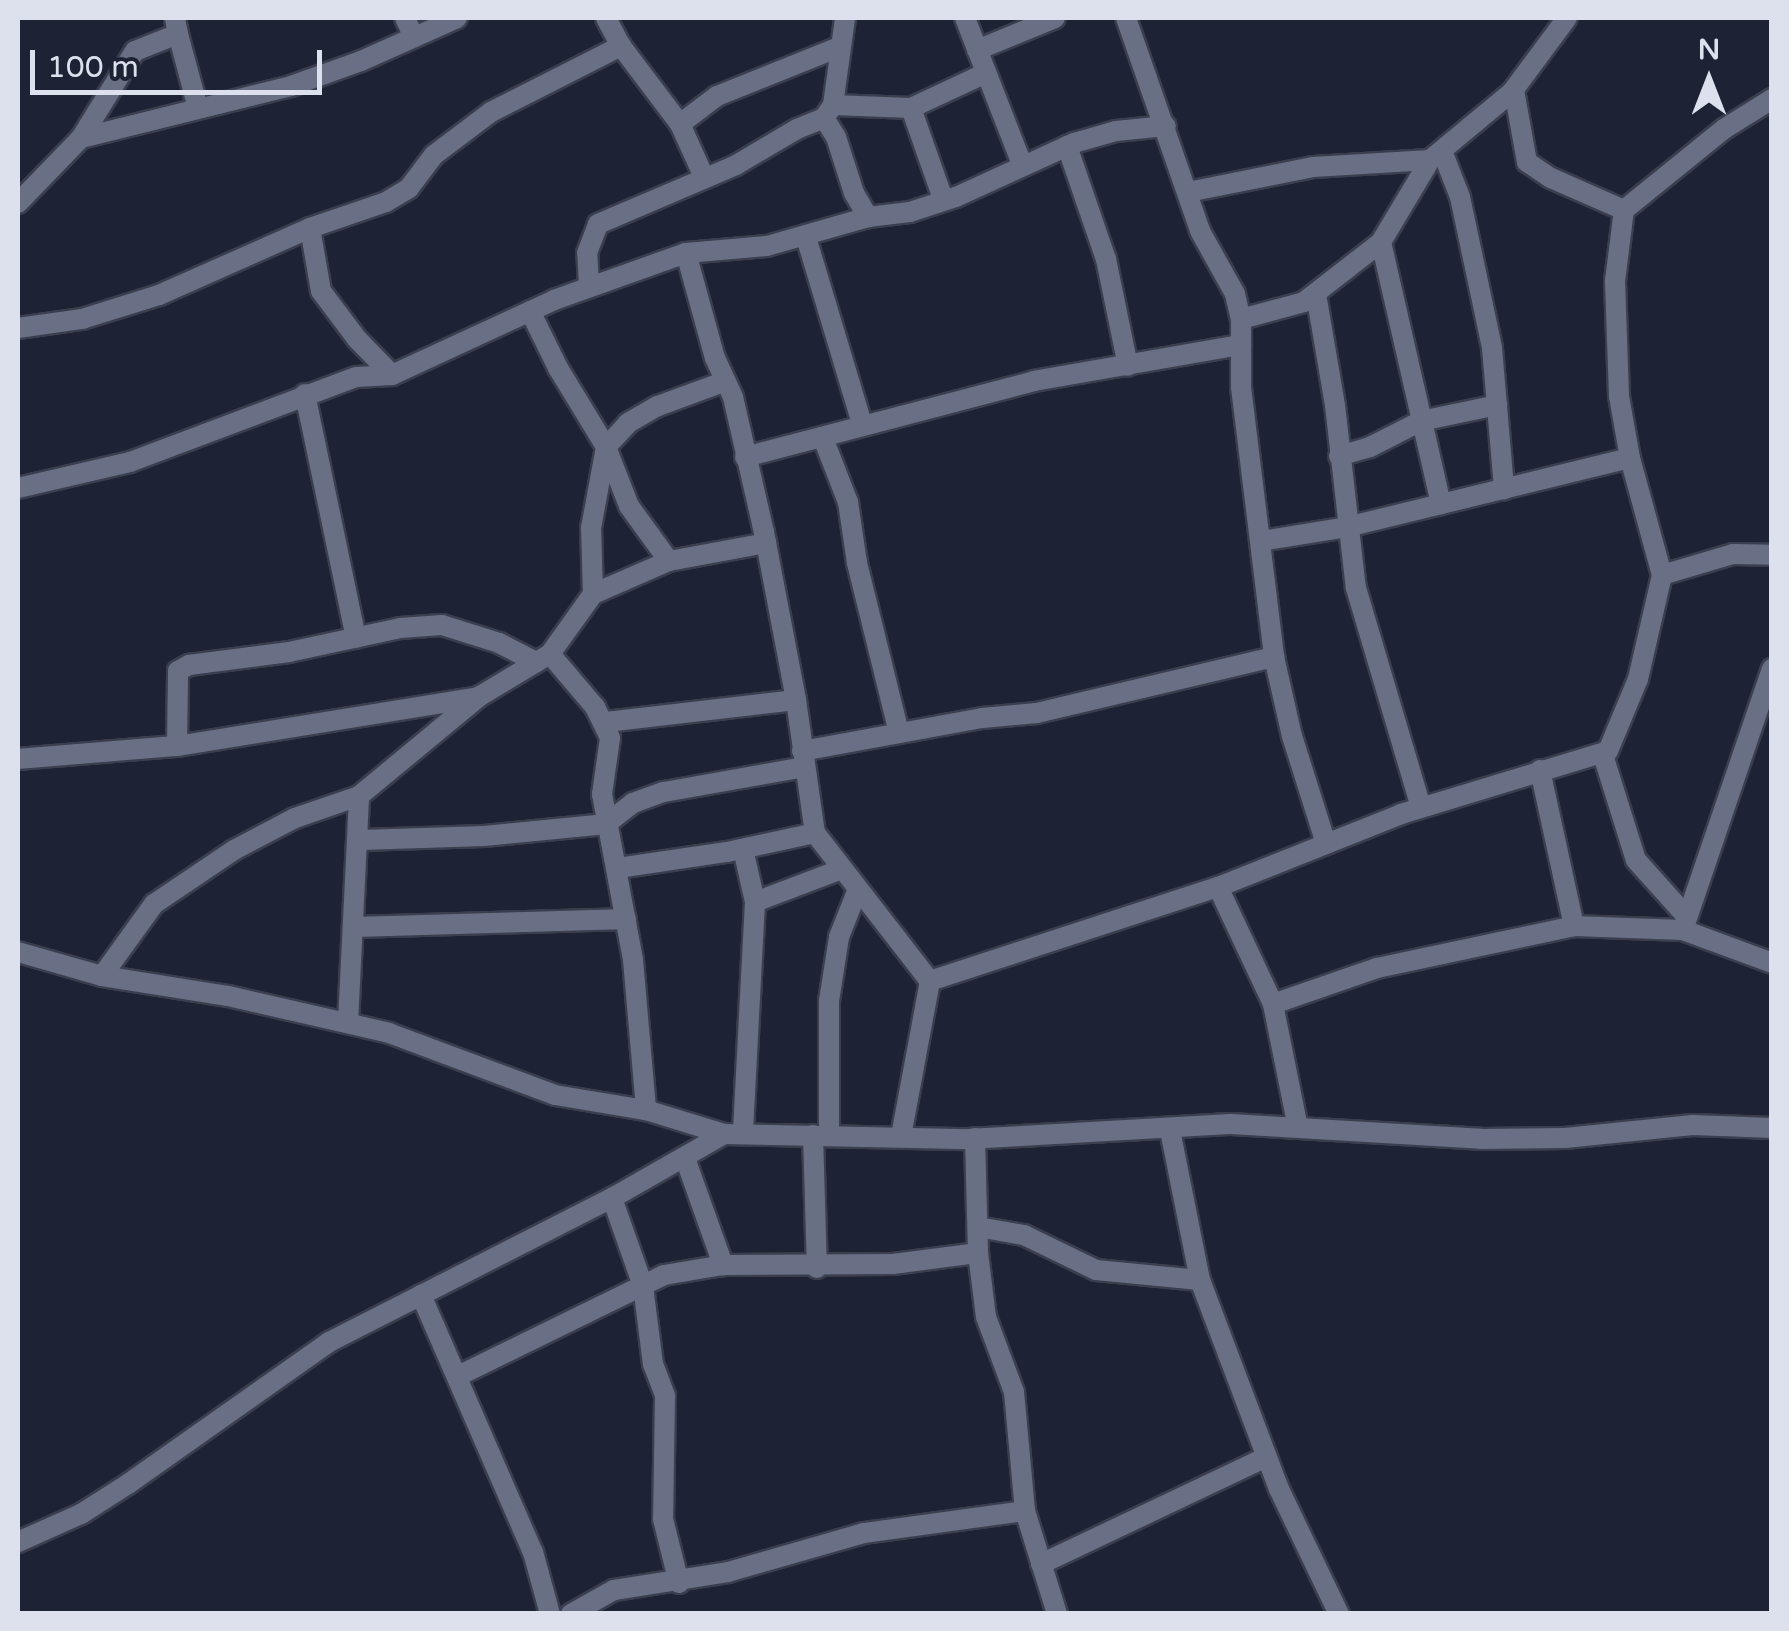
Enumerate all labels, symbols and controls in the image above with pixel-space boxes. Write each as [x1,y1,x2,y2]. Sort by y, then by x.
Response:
scale bar [35,30,328,92]
north arrow [1659,30,1759,130]
text: N [1698,33,1720,67]
text: 100 m [47,49,139,86]

